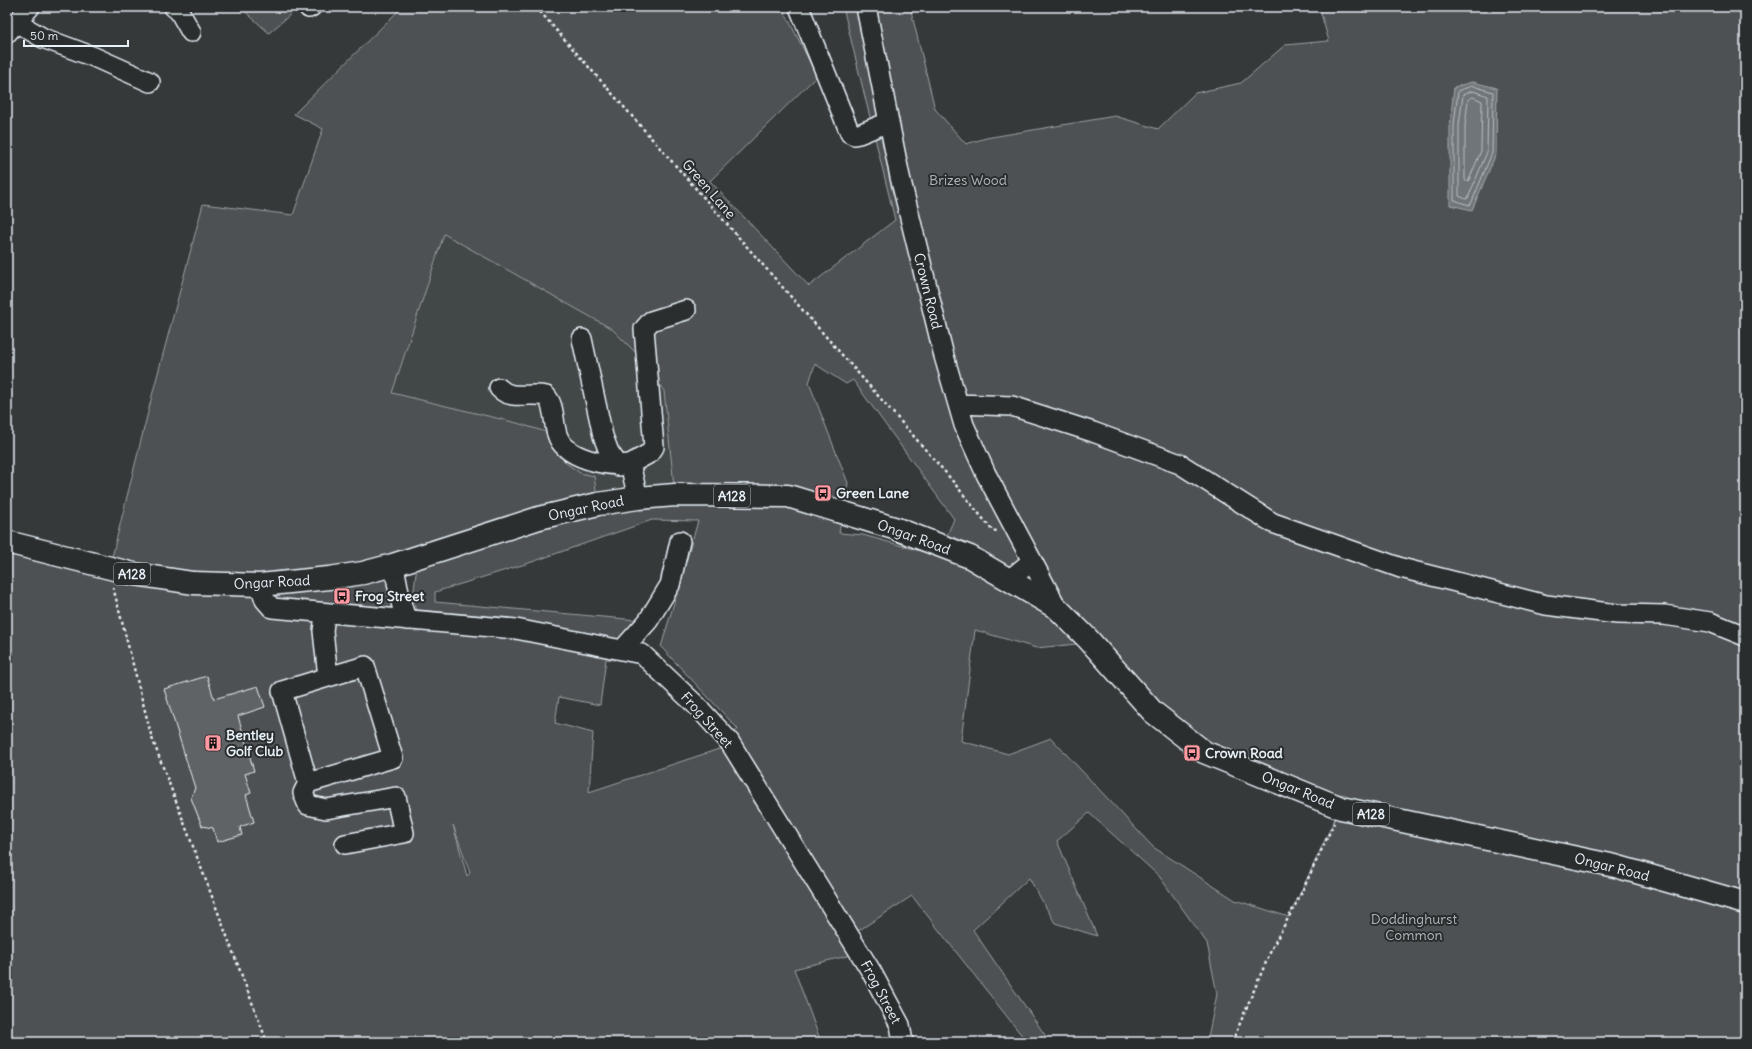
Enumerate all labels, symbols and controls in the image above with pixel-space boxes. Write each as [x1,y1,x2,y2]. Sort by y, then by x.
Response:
scale bar [24,22,128,48]
text: 50 m [30,28,59,43]
street label: Green Lane [678,156,740,222]
park label: Brizes Wood [929,171,1007,189]
street label: Crown Road [910,251,946,331]
bus stop icon: Green Lane [813,483,833,503]
place label: Green Lane [836,484,910,502]
road number: A128 [714,485,750,507]
street label: Ongar Road [547,491,625,525]
street label: Ongar Road [875,515,953,559]
road number: A128 [114,563,150,585]
street label: Ongar Road [233,571,311,593]
bus stop icon: Frog Street [332,586,352,606]
place label: Frog Street [355,587,425,605]
street label: Frog Street [677,688,737,752]
place label: Bentley Golf Club [226,726,284,760]
building icon: Bentley Golf Club [203,733,223,753]
bus stop icon: Crown Road [1182,743,1202,763]
place label: Crown Road [1205,744,1284,762]
street label: Ongar Road [1259,767,1337,813]
road number: A128 [1353,803,1389,825]
street label: Ongar Road [1573,849,1651,885]
park label: Doddinghurst Common [1371,910,1457,944]
street label: Frog Street [857,957,905,1027]

